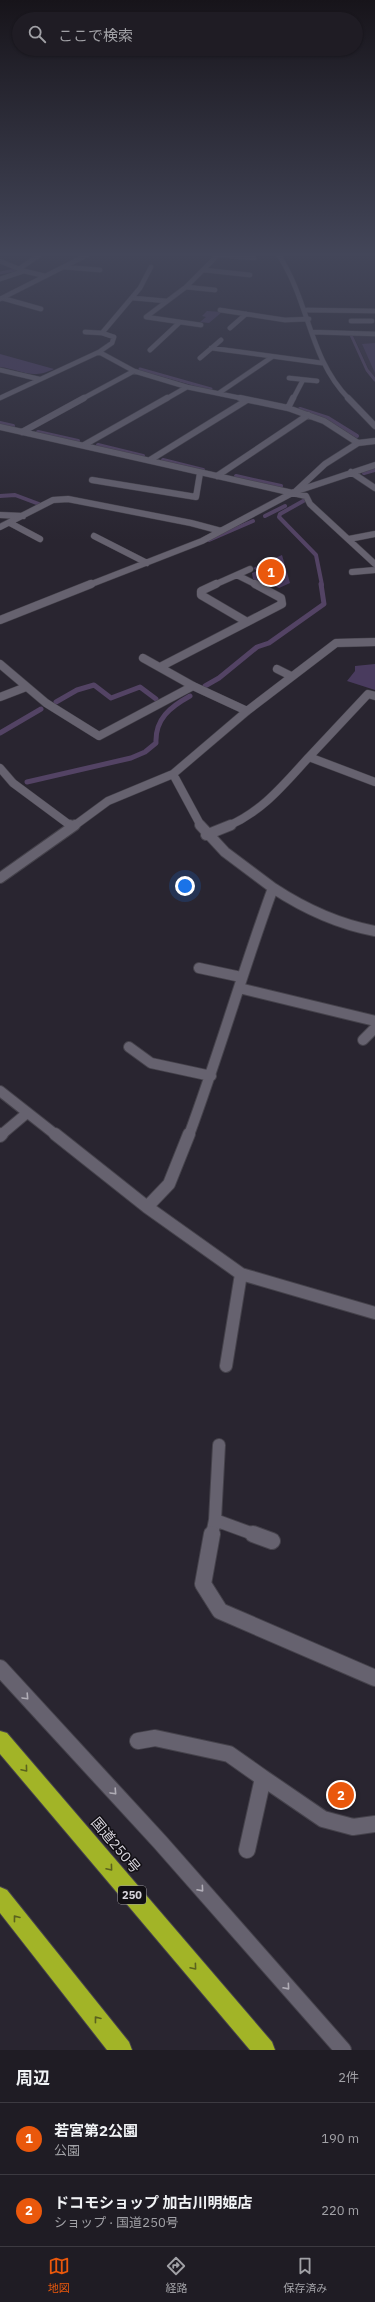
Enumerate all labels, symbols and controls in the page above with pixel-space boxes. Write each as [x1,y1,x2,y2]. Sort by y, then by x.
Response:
search box [12,12,363,56]
icon: search [26,23,48,45]
text: ここで検索 [58,26,133,45]
pin: 1 [258,557,284,587]
your location [175,876,195,896]
one-way arrow [22,1692,29,1700]
one-way arrow [21,1765,28,1772]
pin: 2 [328,1780,354,1810]
one-way arrow [110,1788,117,1795]
street label: 国道250号 [88,1813,144,1877]
one-way arrow [105,1864,112,1871]
one-way arrow [197,1884,204,1892]
road number: 250 [118,1886,146,1904]
one-way arrow [14,1915,21,1922]
one-way arrow [189,1963,196,1970]
one-way arrow [283,1982,290,1989]
one-way arrow [95,2017,102,2024]
text: 周辺 [16,2067,50,2089]
text: 2件 [338,2069,359,2086]
text: 若宮第2公園 [54,2121,138,2140]
text: 1 [25,2130,33,2147]
text: 190 m [321,2130,359,2147]
text: 公園 [54,2142,80,2159]
text: ドコモショップ 加古川明姫店 [54,2193,253,2212]
text: 2 [25,2202,33,2219]
text: 220 m [321,2202,359,2219]
text: ショップ · 国道250号 [54,2214,179,2231]
tab: 地図 [48,2255,70,2295]
tab: 経路 [165,2255,187,2295]
tab: 保存済み [283,2255,327,2295]

